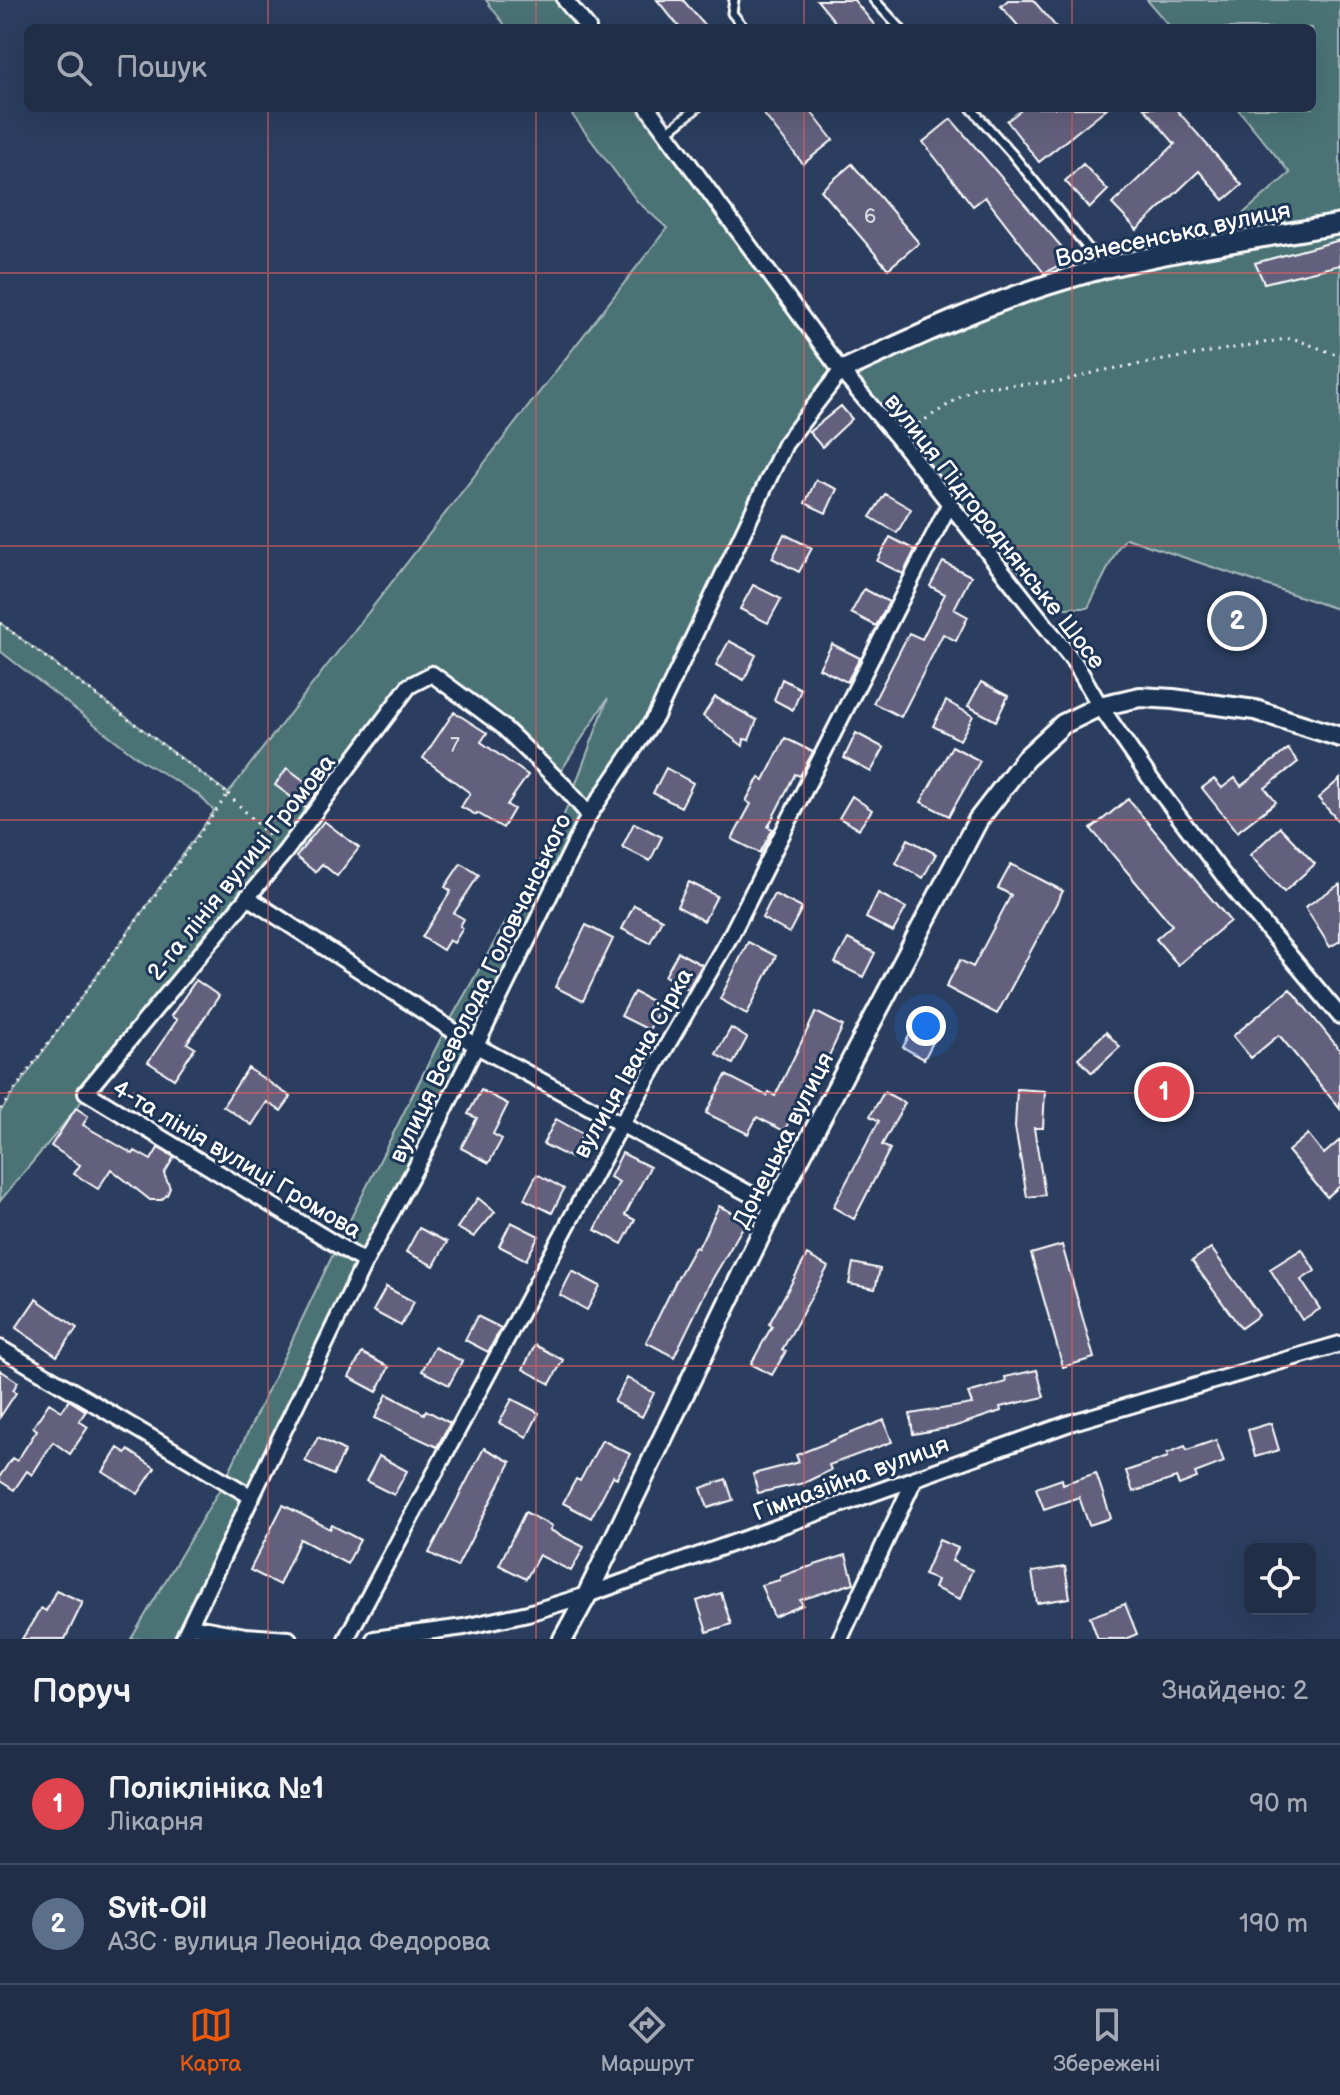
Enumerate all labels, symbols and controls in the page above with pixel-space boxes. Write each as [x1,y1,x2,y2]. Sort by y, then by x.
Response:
search box [24,24,1316,112]
icon: search [52,46,96,90]
text: Пошук [116,50,207,86]
street label: Вознесенська вулиця [1053,195,1293,274]
house number: 6 [864,205,876,229]
street label: вулиця Підгороднянське Шосе [878,388,1111,675]
pin: 2 [1211,591,1263,651]
house number: 7 [450,734,460,758]
street label: 2-га лінія вулиці Громова [141,748,342,986]
street label: вулиця Всеволода Головчанського [383,809,578,1168]
street label: вулиця Івана Сірка [567,963,700,1163]
your location [906,1006,946,1046]
street label: Донецька вулиця [727,1047,840,1233]
pin: 1 [1138,1062,1190,1122]
street label: 4-та лінія вулиці Громова [107,1074,366,1245]
street label: Гімназійна вулиця [749,1430,953,1527]
map controls [1244,1543,1316,1615]
button: locate [1244,1543,1316,1615]
text: Поруч [32,1671,131,1712]
text: Знайдено: 2 [1162,1676,1308,1707]
text: Поліклініка №1 [108,1771,324,1807]
text: 1 [53,1789,63,1820]
text: 90 m [1249,1789,1308,1820]
text: Лікарня [108,1807,204,1838]
text: Svit-Oil [108,1891,207,1927]
text: 2 [50,1909,66,1940]
text: 190 m [1239,1909,1308,1940]
text: АЗС · вулиця Леоніда Федорова [108,1927,490,1958]
tab: Карта [180,2003,241,2078]
tab: Маршрут [601,2003,694,2078]
tab: Збережені [1053,2003,1160,2078]

